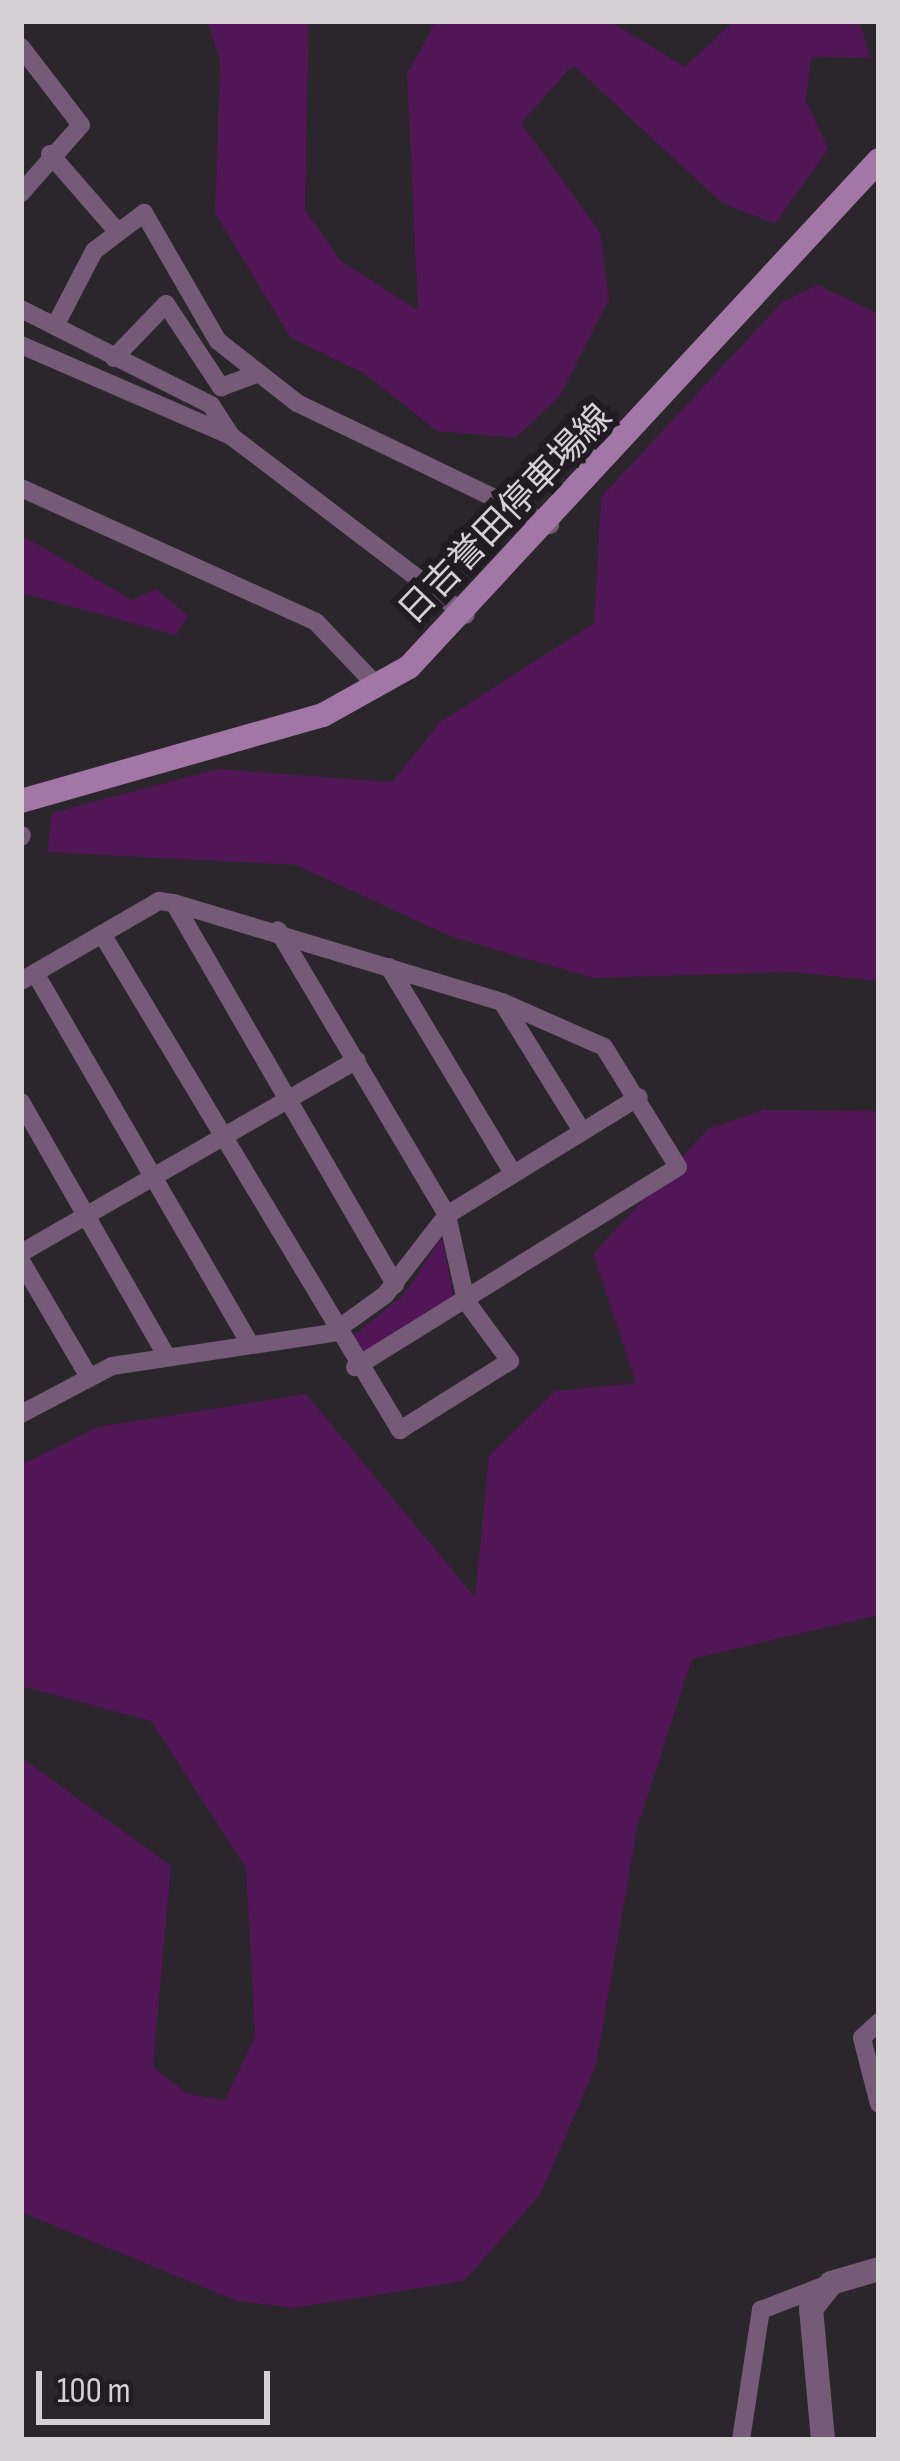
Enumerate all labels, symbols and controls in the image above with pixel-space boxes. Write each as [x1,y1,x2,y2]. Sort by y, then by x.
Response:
street label: 日吉誉田停車場線 [390,396,622,634]
scale bar [42,2347,276,2421]
text: 100 m [57,2370,131,2413]

